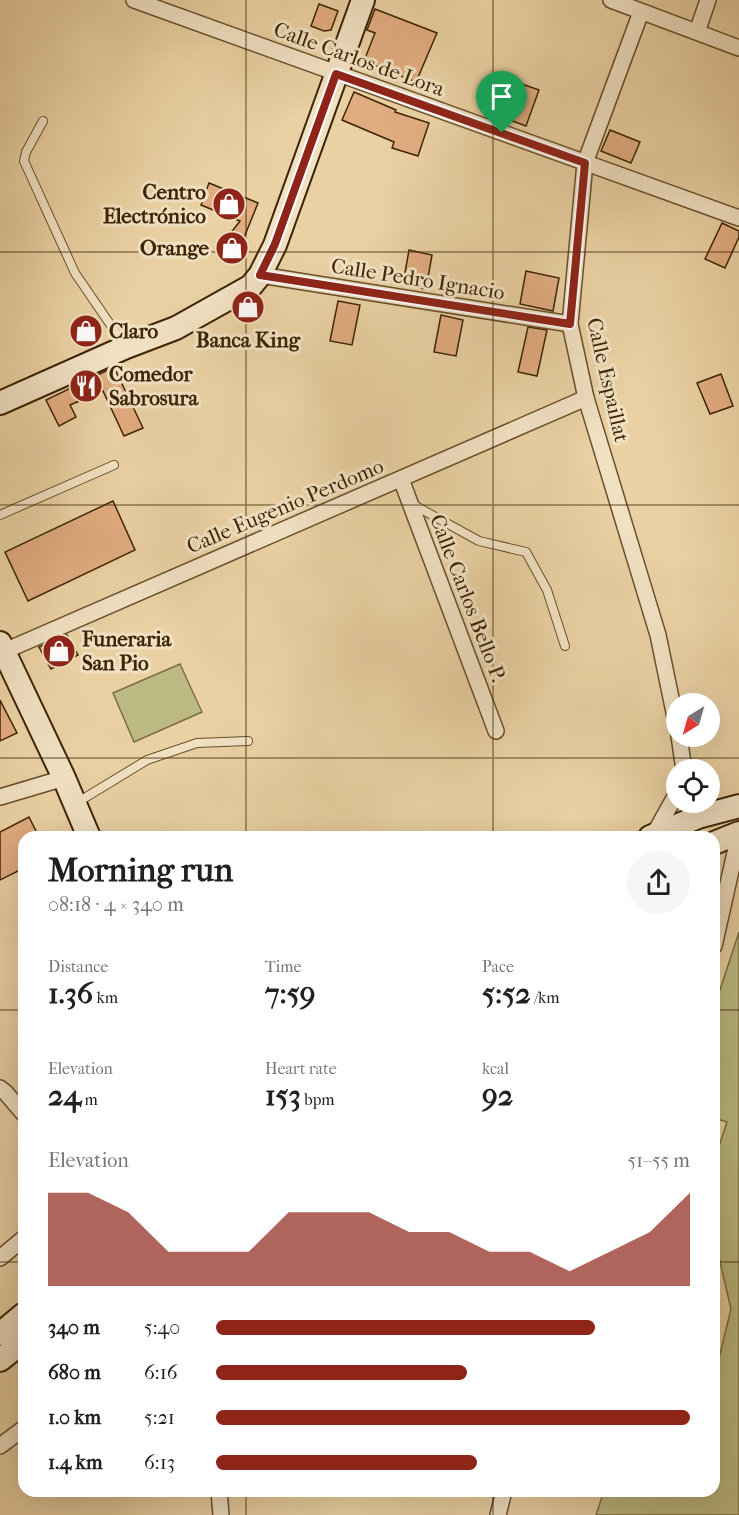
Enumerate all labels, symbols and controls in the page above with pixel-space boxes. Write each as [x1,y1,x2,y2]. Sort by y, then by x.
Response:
street label: Calle Carlos de Lora [270,17,448,101]
pin [476,71,527,133]
icon: arrive [485,80,518,113]
place label: Centro Electrónico [103,180,206,228]
shop icon: Centro Electrónico [211,186,247,222]
shop icon: Orange [214,230,250,266]
place label: Orange [140,236,210,260]
street label: Calle Pedro Ignacio [329,253,507,305]
shop icon: Banca King [230,289,266,325]
shop icon: Claro [68,313,104,349]
street label: Calle Espaillat [582,315,634,445]
place label: Claro [109,319,158,343]
place label: Banca King [196,328,301,352]
place label: Comedor Sabrosura [109,362,199,410]
restaurant icon: Comedor Sabrosura [68,368,104,404]
street label: Calle Eugenio Perdomo [183,454,387,558]
street label: Calle Carlos Bello P. [425,511,511,685]
place label: Funeraria San Pio [81,627,172,675]
shop icon: Funeraria San Pio [41,633,77,669]
north arrow [666,693,720,747]
map controls [666,693,720,813]
button: locate [666,759,720,813]
text: Morning run [48,851,233,890]
button: share [627,851,690,914]
text: 08:18 · 4 × 340 m [48,893,184,916]
text: Distance [48,957,108,976]
text: Time [265,957,301,976]
text: Pace [482,957,514,976]
text: 1.36 [48,976,93,1011]
text: 7:59 [265,976,315,1011]
text: 5:52 [482,976,531,1011]
text: km [93,988,118,1007]
text: /km [531,988,560,1007]
text: Elevation [48,1059,113,1078]
text: Heart rate [265,1059,337,1078]
text: kcal [482,1059,509,1078]
text: 24 [48,1078,81,1113]
text: 153 [265,1078,301,1113]
text: 92 [482,1078,513,1113]
text: m [81,1090,98,1109]
text: bpm [301,1090,335,1109]
text: Elevation [48,1149,129,1172]
text: 51–55 m [627,1149,690,1172]
text: 340 m [48,1316,100,1339]
text: 5:40 [144,1316,180,1339]
text: 680 m [48,1361,101,1384]
text: 6:16 [144,1361,178,1384]
text: 1.0 km [48,1406,101,1429]
text: 5:21 [144,1406,175,1429]
text: 1.4 km [48,1451,103,1474]
text: 6:13 [144,1451,175,1474]

